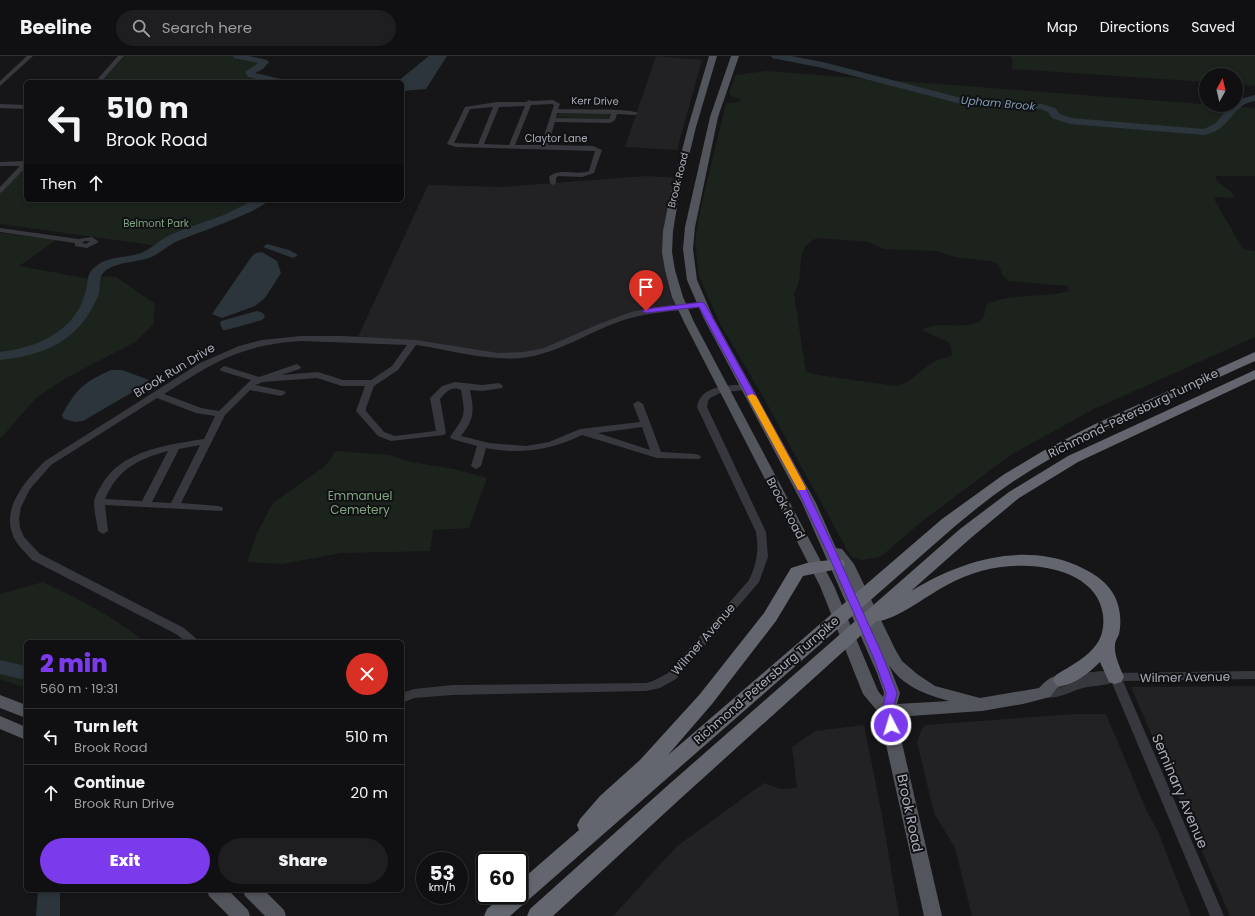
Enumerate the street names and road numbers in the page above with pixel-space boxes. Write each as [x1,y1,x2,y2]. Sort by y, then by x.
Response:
street label: Kerr Drive [571,93,619,109]
street label: Claytor Lane [525,131,587,146]
street label: Brook Road [664,151,692,209]
street label: Brook Run Drive [130,339,218,401]
street label: Richmond-Petersburg Turnpike [1045,364,1221,462]
street label: Brook Road [763,474,809,542]
street label: Wilmer Avenue [667,599,739,679]
street label: Richmond-Petersburg Turnpike [690,612,842,748]
street label: Wilmer Avenue [1140,668,1230,686]
street label: Seminary Avenue [1147,731,1213,852]
street label: Brook Road [892,772,928,854]

